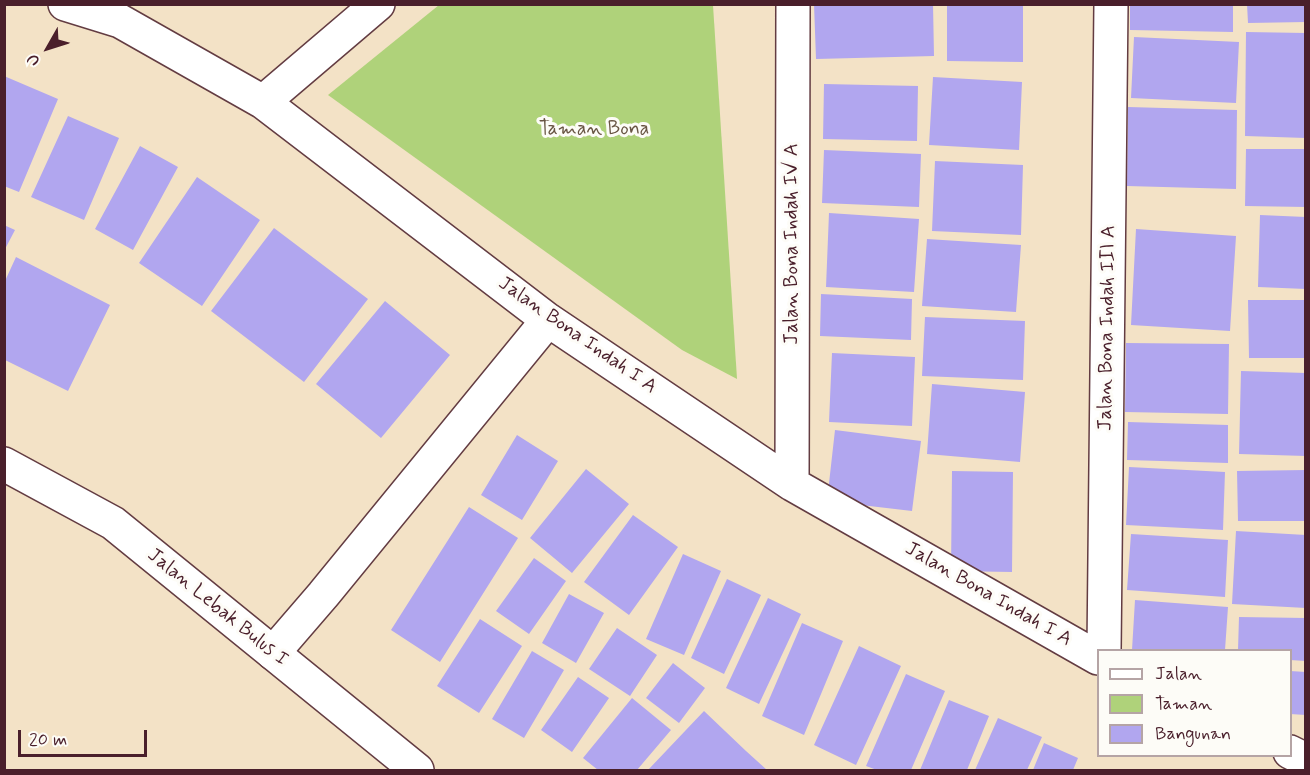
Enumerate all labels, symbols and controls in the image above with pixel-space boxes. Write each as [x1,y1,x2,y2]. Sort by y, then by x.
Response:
north arrow [18,18,78,78]
text: U [22,49,45,70]
park label: Taman Bona [539,118,649,142]
street label: Jalan Bona Indah IV A [781,143,805,345]
street label: Jalan Bona Indah III A [1094,225,1122,431]
street label: Jalan Bona Indah I A [493,272,661,400]
street label: Jalan Bona Indah I A [900,537,1076,653]
street label: Jalan Lebak Bulus I [142,544,292,672]
legend [1097,649,1292,757]
text: Jalan [1155,662,1202,686]
text: Taman [1155,692,1212,716]
scale bar [21,718,150,756]
text: Bangunan [1155,722,1231,746]
text: 20 m [29,728,67,752]

